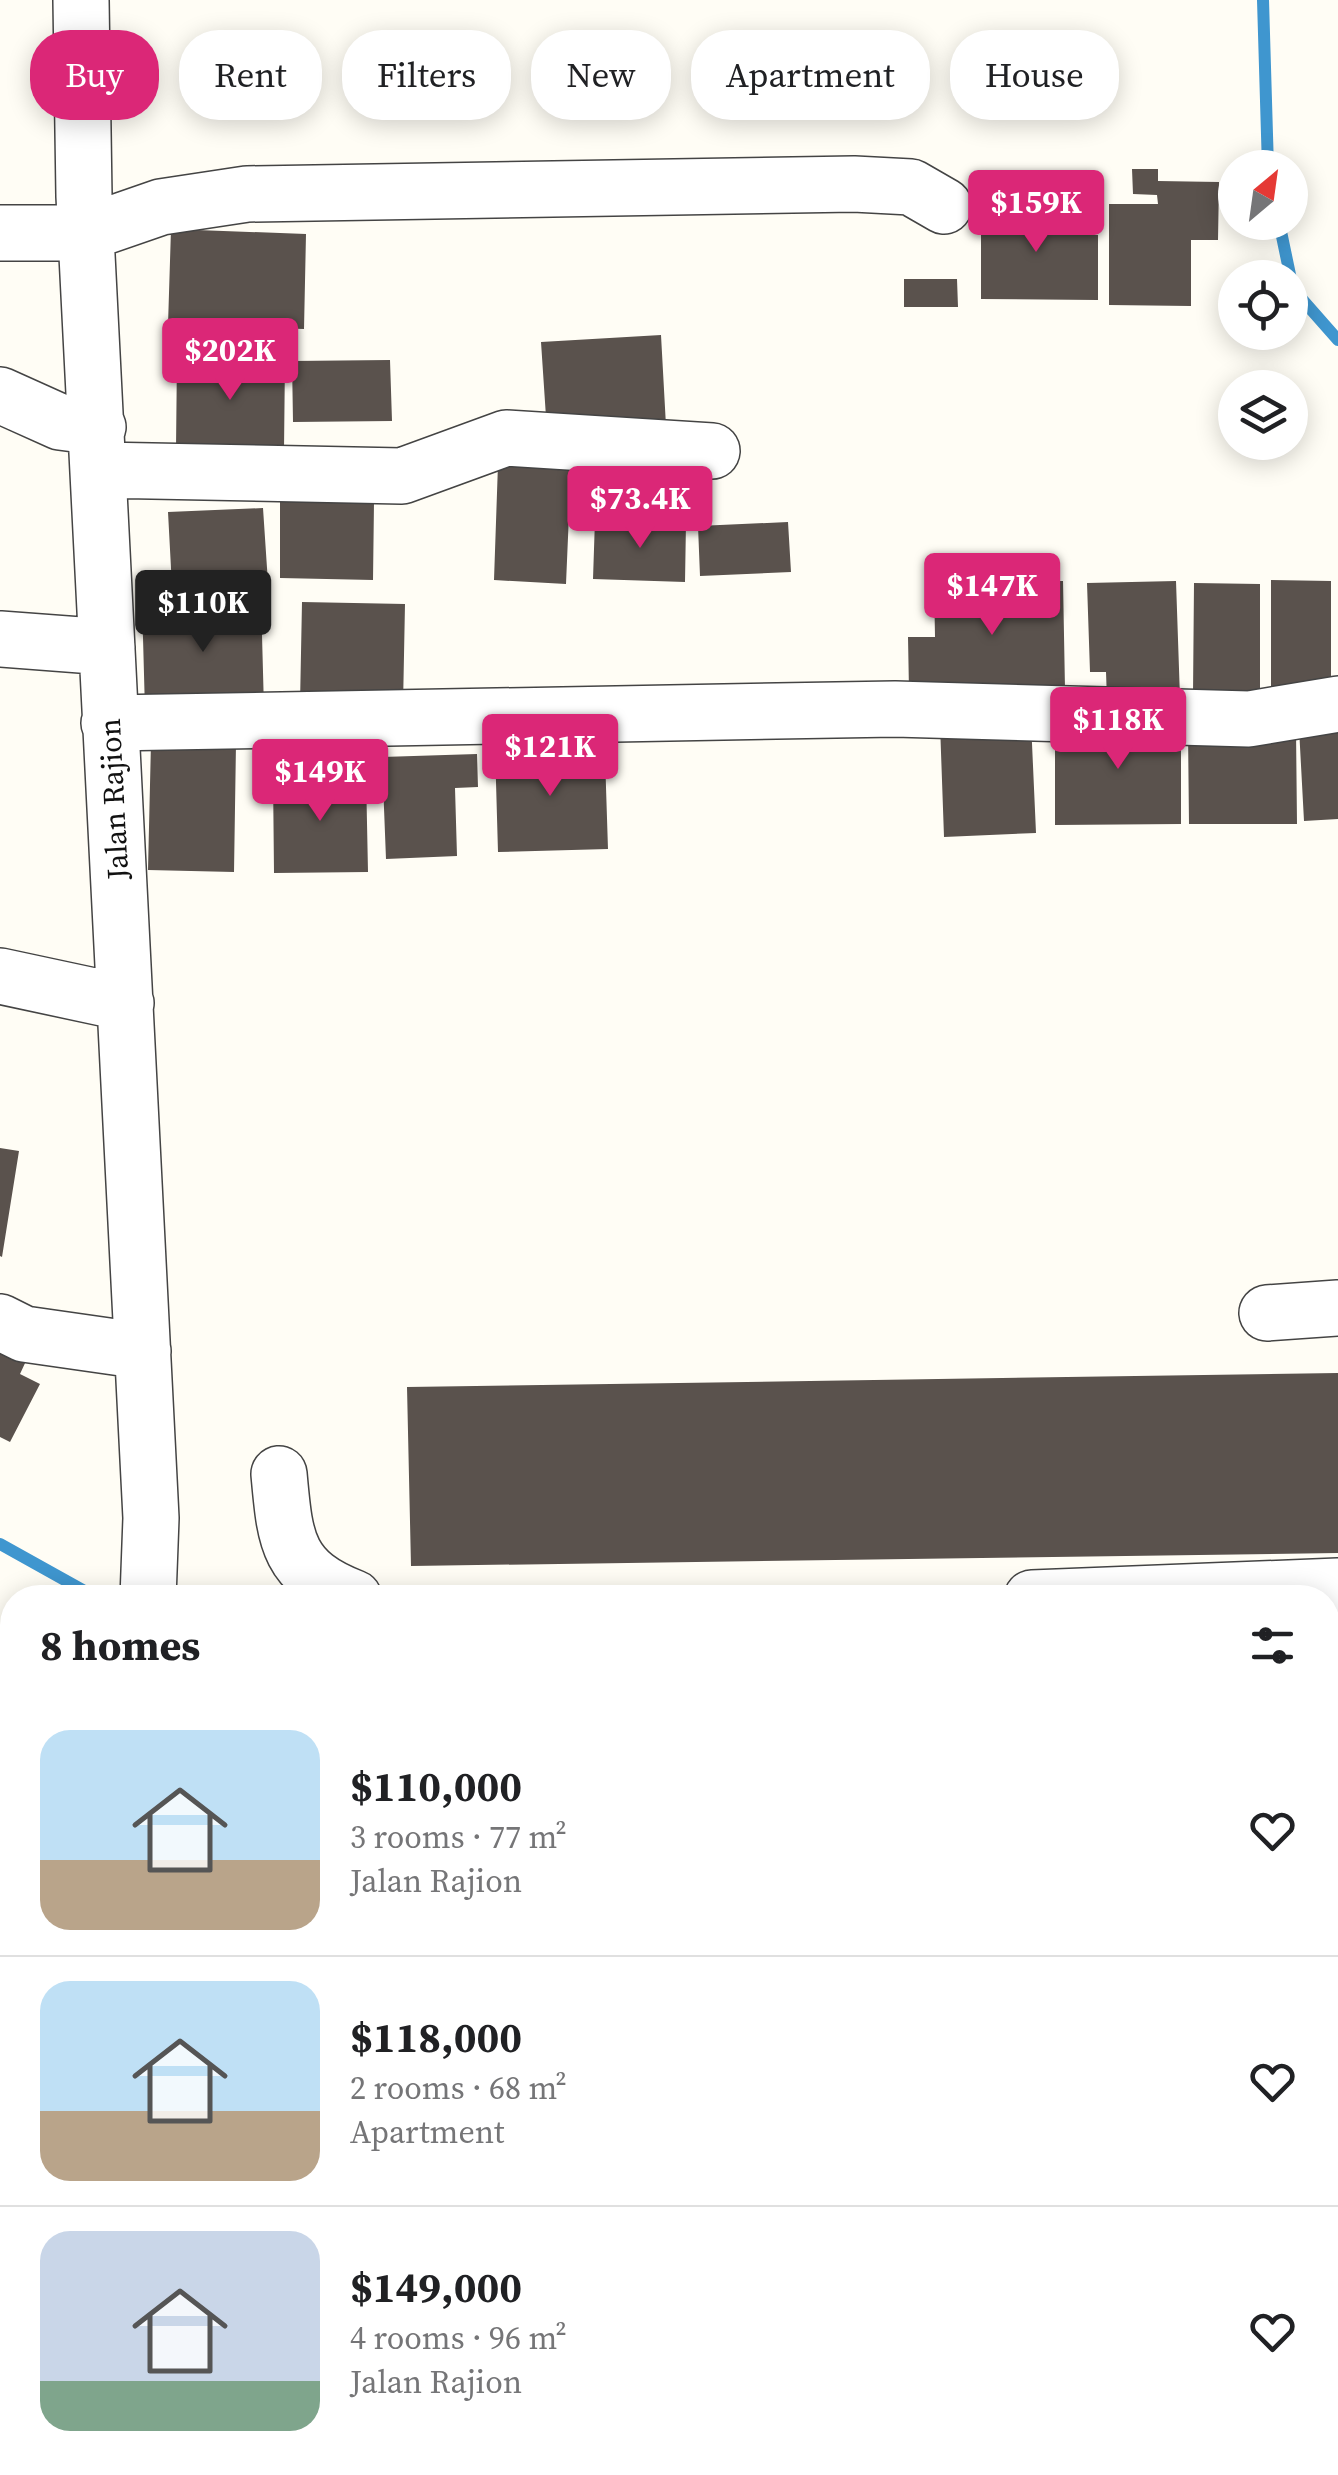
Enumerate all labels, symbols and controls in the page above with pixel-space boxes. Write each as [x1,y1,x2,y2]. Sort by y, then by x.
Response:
chip: Buy [30,30,159,120]
chip: Rent [179,30,322,120]
chip: Filters [342,30,511,120]
chip: New [531,30,671,120]
chip: Apartment [691,30,930,120]
chip: House [950,30,1119,120]
north arrow [1218,150,1308,240]
map controls [1218,150,1308,460]
pin: $159K [966,170,1106,255]
text: $159K [990,180,1082,224]
button: locate [1218,260,1308,350]
pin: $202K [160,318,300,403]
text: $202K [184,328,276,372]
button: layers [1218,370,1308,460]
pin: $73.4K [559,466,721,551]
text: $73.4K [589,476,691,520]
pin: $147K [922,553,1062,638]
text: $147K [946,563,1038,607]
pin: $110K [133,570,273,655]
text: $110K [157,580,249,624]
pin: $118K [1048,687,1188,772]
text: $118K [1072,697,1164,741]
pin: $121K [480,714,620,799]
street label: Jalan Rajion [89,717,138,882]
text: $121K [504,724,596,768]
pin: $149K [250,739,390,824]
text: $149K [274,749,366,793]
text: 8 homes [40,1616,200,1674]
icon: filters [1245,1618,1300,1673]
text: $110,000 [350,1757,522,1815]
icon: home [120,1770,240,1890]
icon: heart [1245,1803,1300,1858]
text: 3 rooms · 77 m² [350,1815,567,1859]
text: Jalan Rajion [350,1859,522,1903]
text: $118,000 [350,2008,522,2066]
icon: home [120,2021,240,2141]
icon: heart [1245,2054,1300,2109]
text: 2 rooms · 68 m² [350,2066,567,2110]
text: Apartment [350,2110,504,2154]
text: $149,000 [350,2258,522,2316]
icon: home [120,2271,240,2391]
icon: heart [1245,2304,1300,2359]
text: 4 rooms · 96 m² [350,2316,567,2360]
text: Jalan Rajion [350,2360,522,2404]

